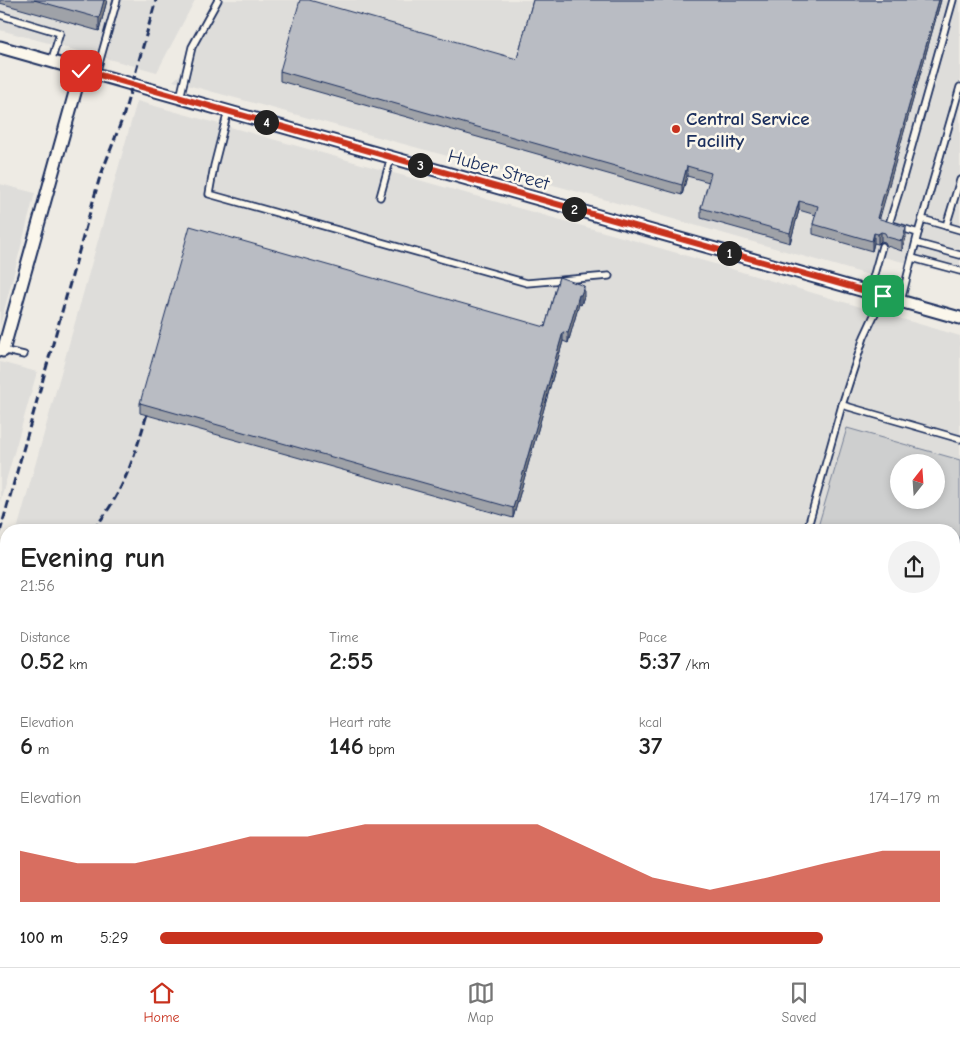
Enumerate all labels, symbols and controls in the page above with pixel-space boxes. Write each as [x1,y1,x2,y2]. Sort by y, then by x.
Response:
pin [60,50,102,92]
icon: check [67,57,95,85]
place label: Central Service Facility [686,108,810,152]
pin: 4 [254,110,278,134]
text: 4 [263,114,270,131]
marker: Central Service Facility [670,123,682,135]
street label: Huber Street [445,145,553,195]
pin: 3 [408,152,432,178]
text: 3 [417,157,424,174]
pin: 2 [562,196,586,222]
text: 2 [571,201,578,218]
pin: 1 [716,240,742,266]
text: 1 [727,245,732,262]
pin [862,275,904,317]
icon: arrive [869,282,897,310]
north arrow [890,454,945,509]
map controls [890,454,945,509]
button: share [888,541,940,593]
text: Evening run [20,542,165,574]
text: 21:56 [20,577,55,595]
text: Distance [20,629,70,646]
text: Time [329,629,358,646]
text: Pace [639,629,667,646]
text: 0.52 [20,646,65,675]
text: 2:55 [329,646,374,675]
text: 5:37 [639,646,681,675]
text: km [65,656,88,673]
text: /km [681,656,710,673]
text: Elevation [20,714,74,731]
text: Heart rate [329,714,391,731]
text: kcal [639,714,662,731]
text: 6 [20,731,33,760]
text: 146 [329,731,364,760]
text: 37 [639,731,662,760]
text: m [33,741,49,758]
text: bpm [364,741,395,758]
text: Elevation [20,789,81,807]
text: 174–179 m [869,789,940,807]
text: 100 m [20,929,63,947]
text: 5:29 [100,929,128,947]
tab: Home [143,979,180,1026]
tab: Map [467,979,495,1026]
tab: Saved [782,979,817,1026]

